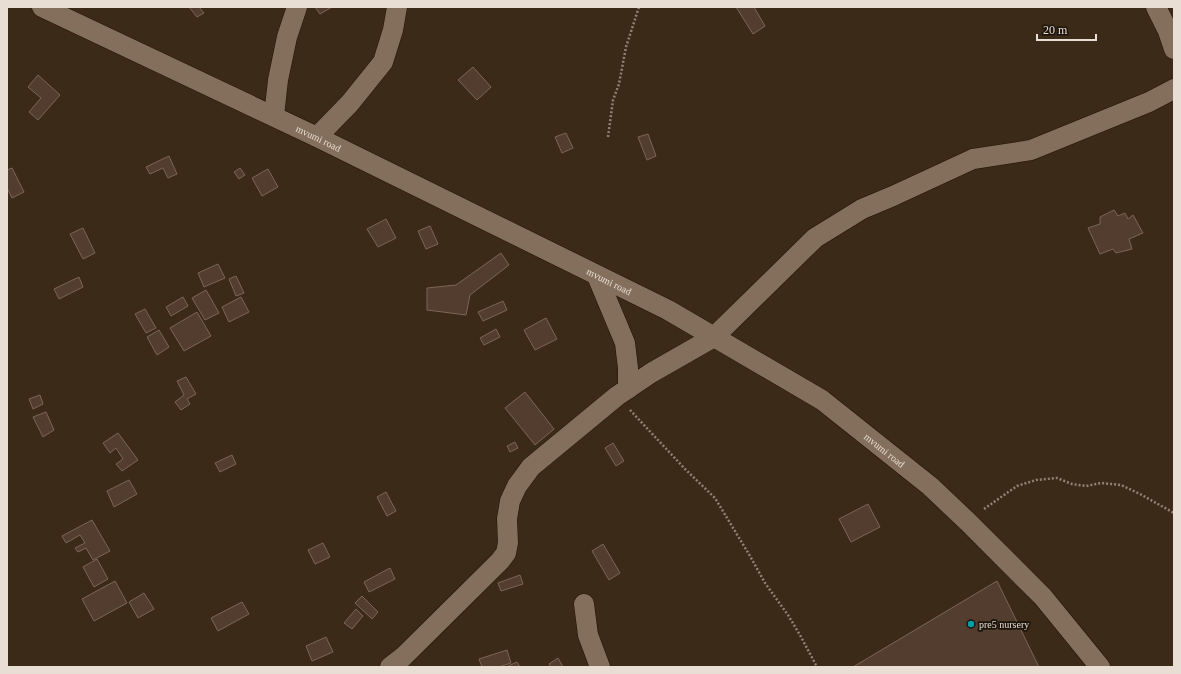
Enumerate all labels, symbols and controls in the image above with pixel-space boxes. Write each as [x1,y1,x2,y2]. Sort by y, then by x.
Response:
scale bar [1037,16,1096,42]
text: 20 m [1043,23,1068,37]
street label: mvumi road [294,123,343,154]
street label: mvumi road [585,266,633,297]
street label: mvumi road [862,431,907,470]
marker: pre5 nursery [966,619,976,629]
place label: pre5 nursery [979,619,1029,630]

